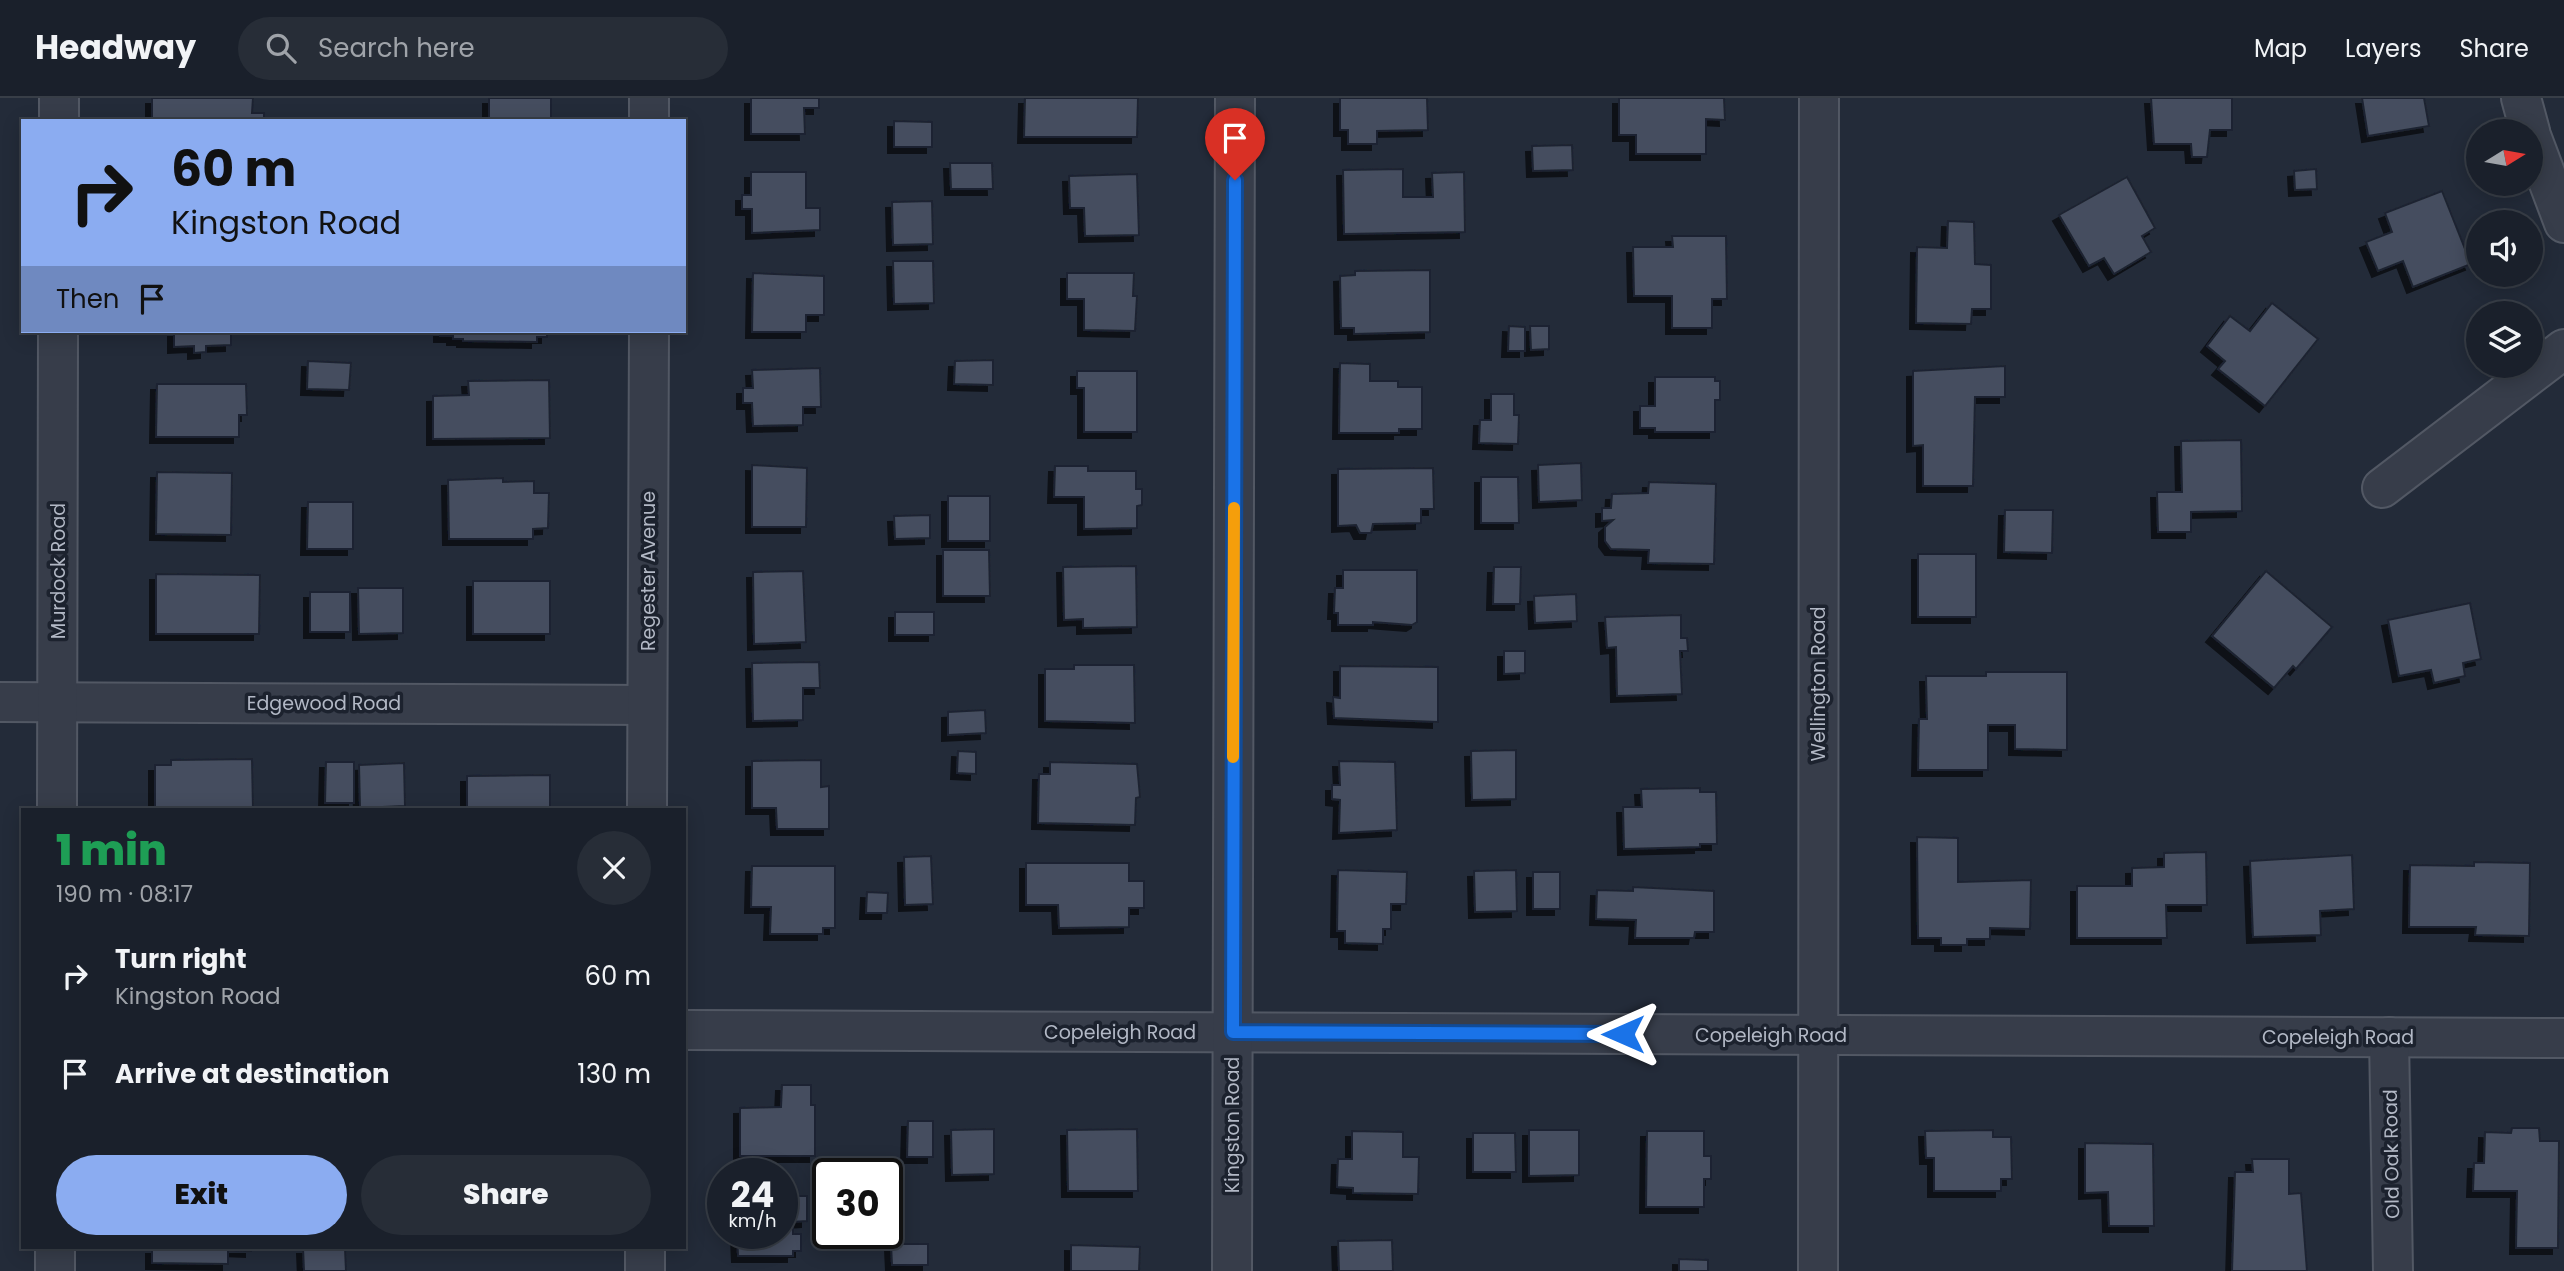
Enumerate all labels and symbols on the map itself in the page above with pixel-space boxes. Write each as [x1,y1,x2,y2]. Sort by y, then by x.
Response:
pin [1205,108,1265,180]
north arrow [2466,119,2543,196]
street label: Regester Avenue [635,491,662,651]
street label: Murdock Road [45,503,72,639]
street label: Wellington Road [1805,606,1832,762]
street label: Edgewood Road [247,690,401,717]
position arrow [1586,997,1660,1071]
street label: Copeleigh Road [1044,1019,1196,1046]
street label: Copeleigh Road [1695,1022,1847,1049]
street label: Copeleigh Road [2262,1024,2414,1051]
street label: Kingston Road [1219,1057,1246,1193]
street label: Old Oak Road [2377,1089,2406,1219]
speed limit sign: 30 [812,1158,903,1249]

